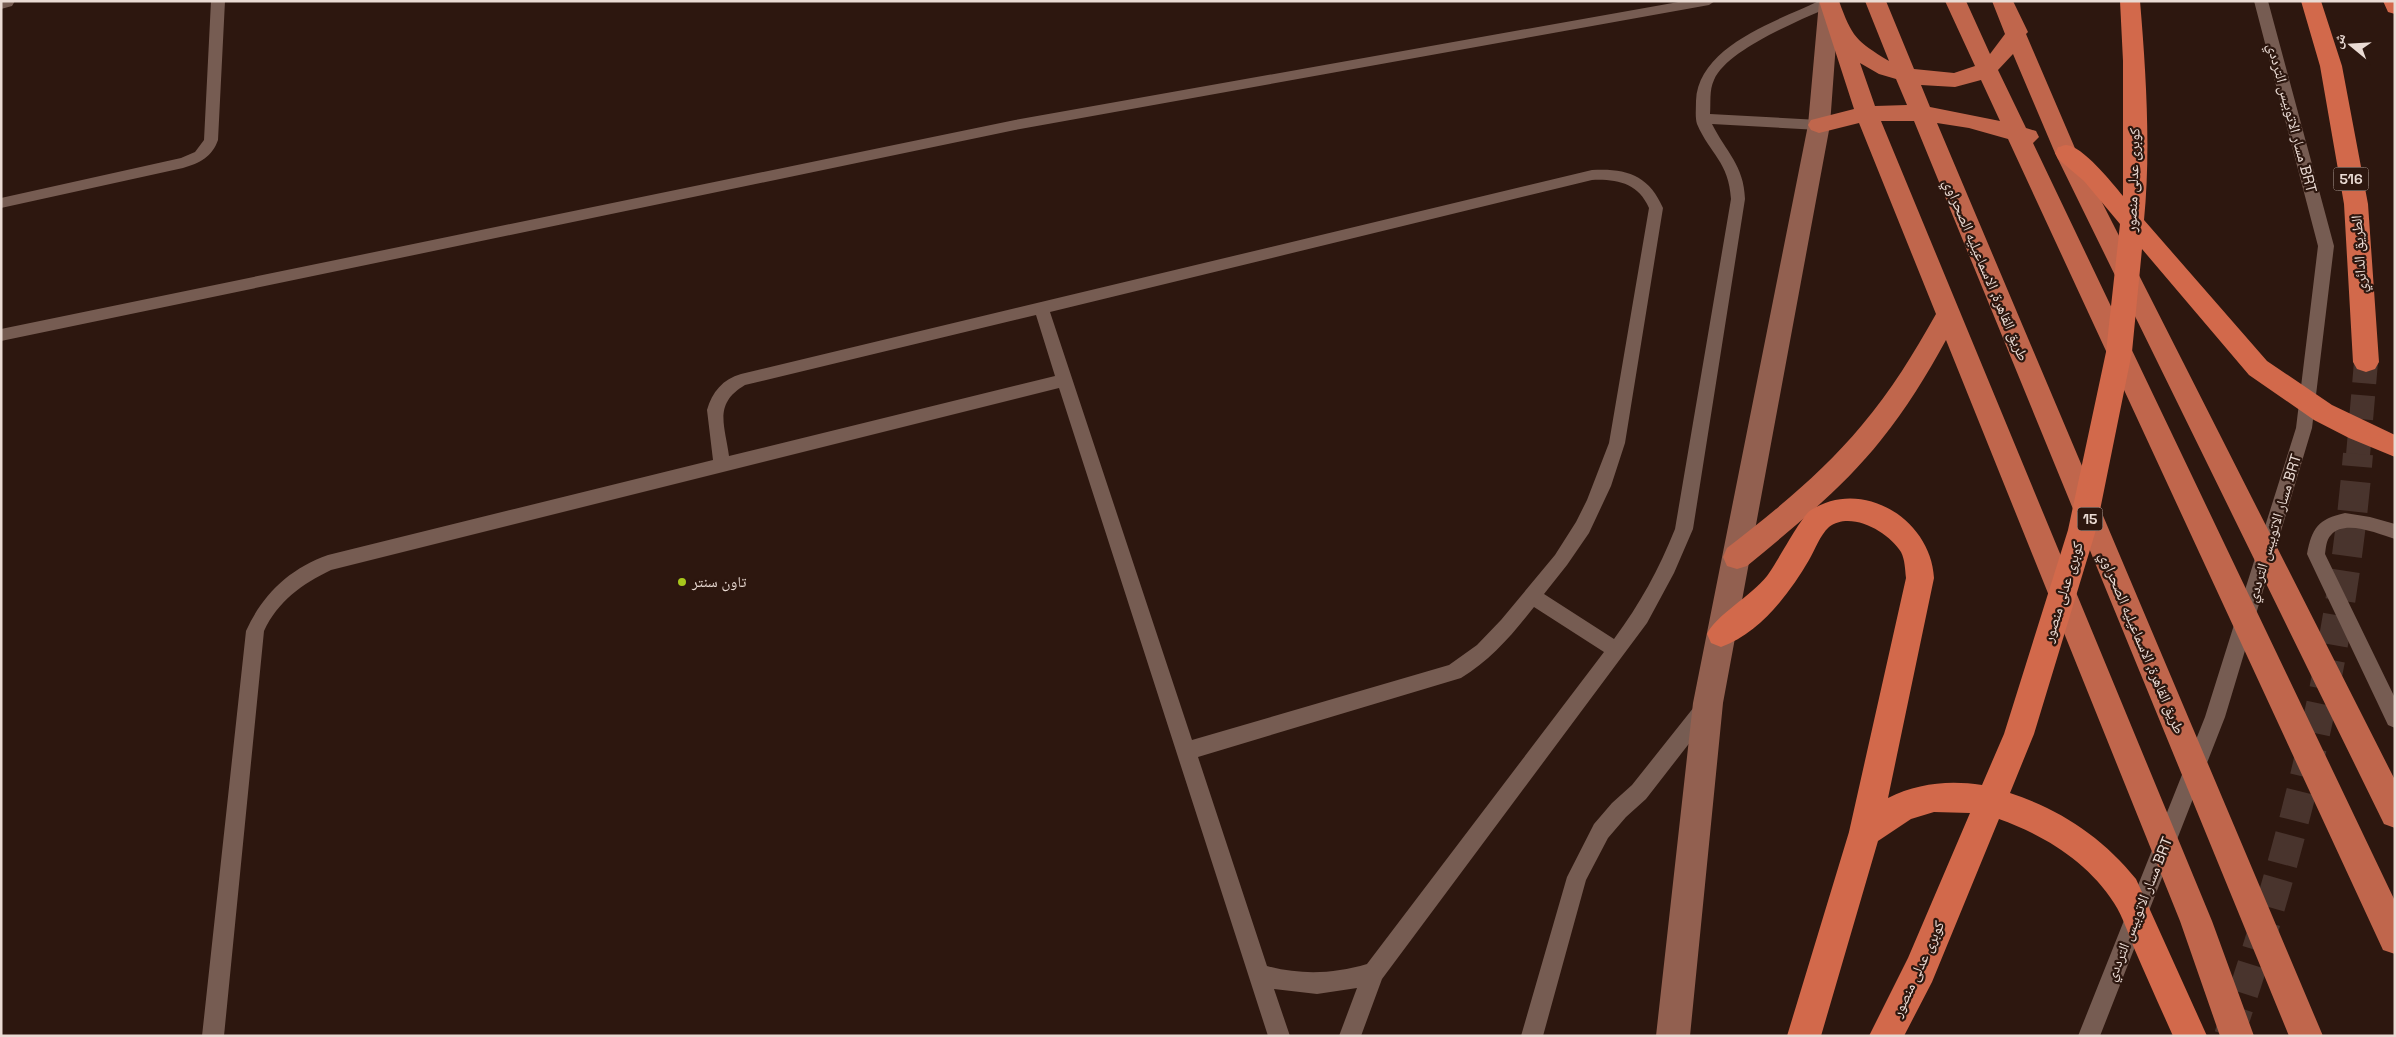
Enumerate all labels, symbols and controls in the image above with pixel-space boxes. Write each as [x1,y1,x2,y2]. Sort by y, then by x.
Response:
north arrow [2326,20,2376,70]
text: ش [2328,31,2350,51]
street label: مسار الاتوبيس الترددي BRT [2261,41,2322,196]
street label: كوبرى عدلى منصور [2121,128,2145,233]
road number: 516 [2334,168,2368,190]
street label: طريق القاهرة, الاسماعيليه الصحراوي [1937,176,2034,365]
street label: الطريق الدائري [2346,214,2373,293]
street label: مسار الاتوبيس الترددي BRT [2242,451,2308,605]
road number: 15 [2078,508,2102,530]
street label: كوبرى عدلى منصور [2038,539,2088,646]
street label: طريق القاهرة, الاسماعيليه الصحراوي [2093,549,2190,738]
place label: تاون سنتر [691,572,747,592]
marker: تاون سنتر [676,576,688,588]
street label: مسار الاتوبيس الترددي BRT [2101,834,2179,985]
street label: كوبرى عدلى منصور [1886,918,1949,1021]

